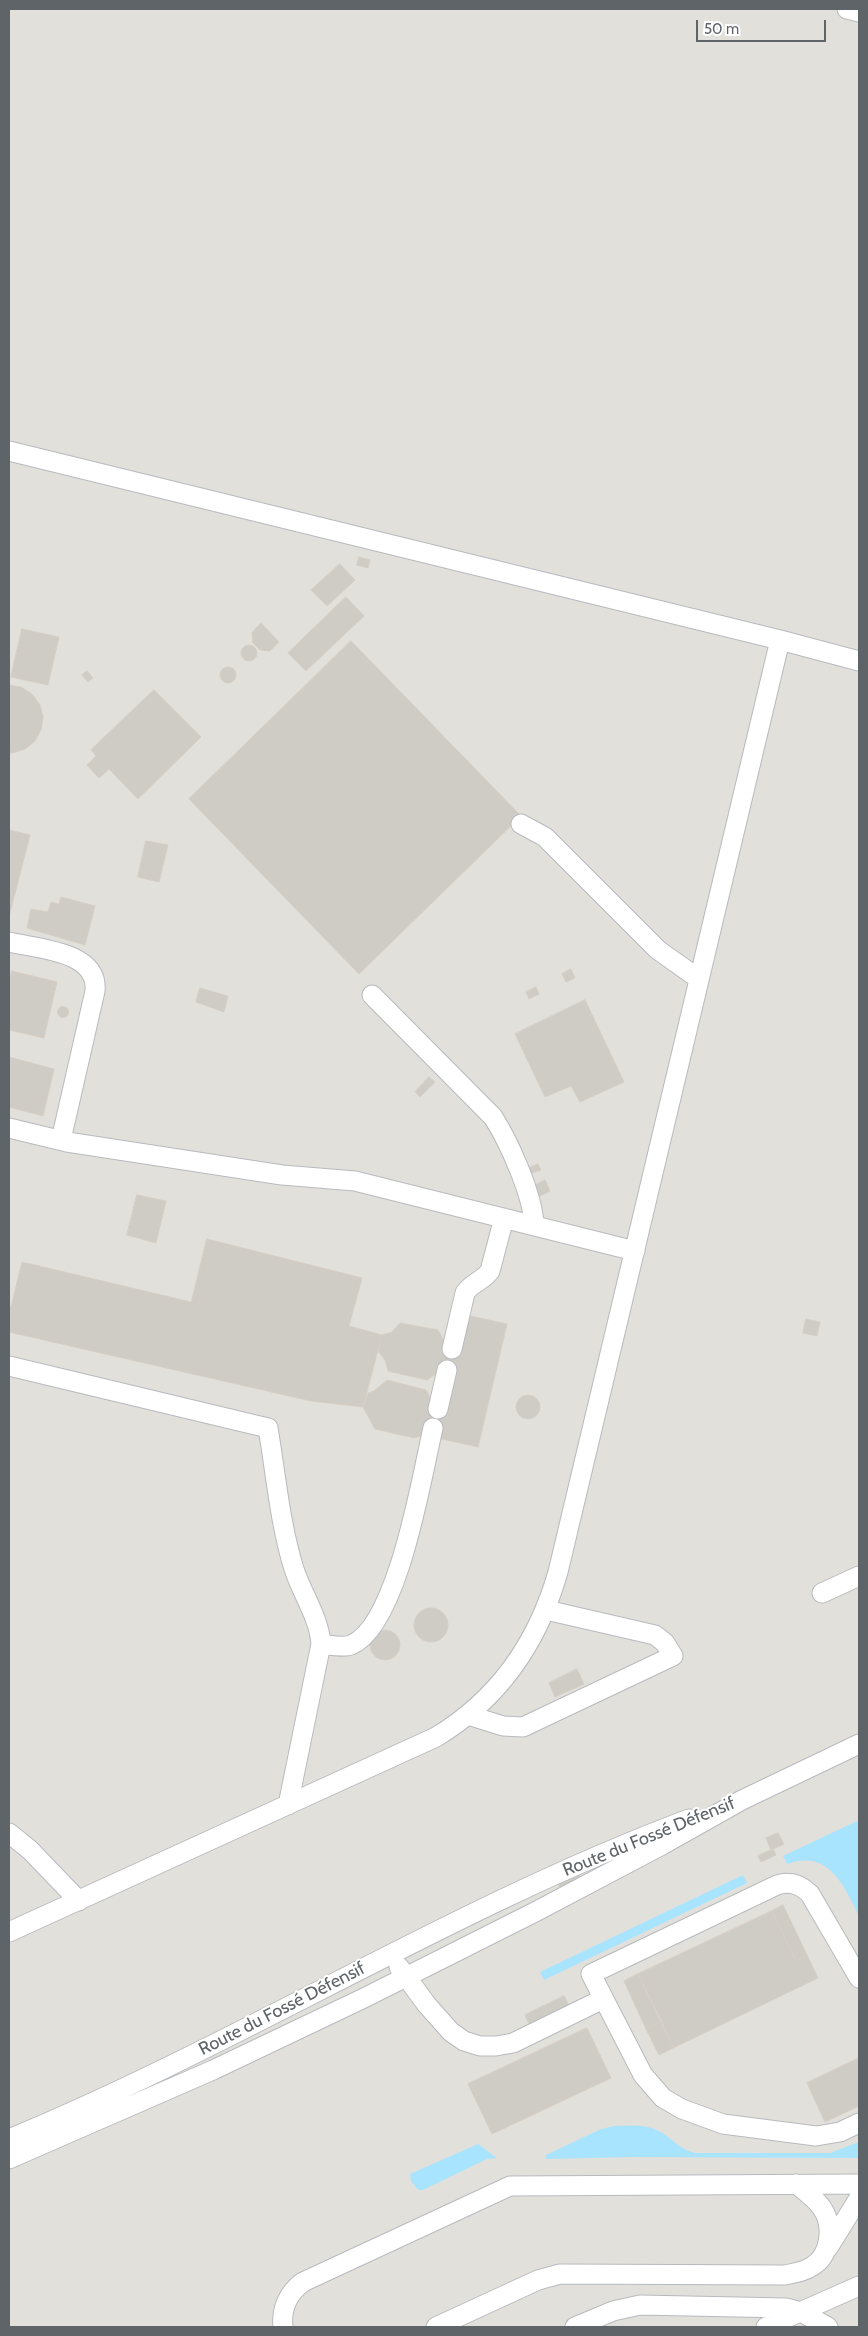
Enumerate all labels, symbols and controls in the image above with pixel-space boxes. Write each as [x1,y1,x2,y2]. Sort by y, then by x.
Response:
scale bar [698,10,828,42]
text: 50 m [704,20,739,38]
street label: Route du Fossé Défensif [560,1793,738,1881]
street label: Route du Fossé Défensif [195,1958,369,2060]

